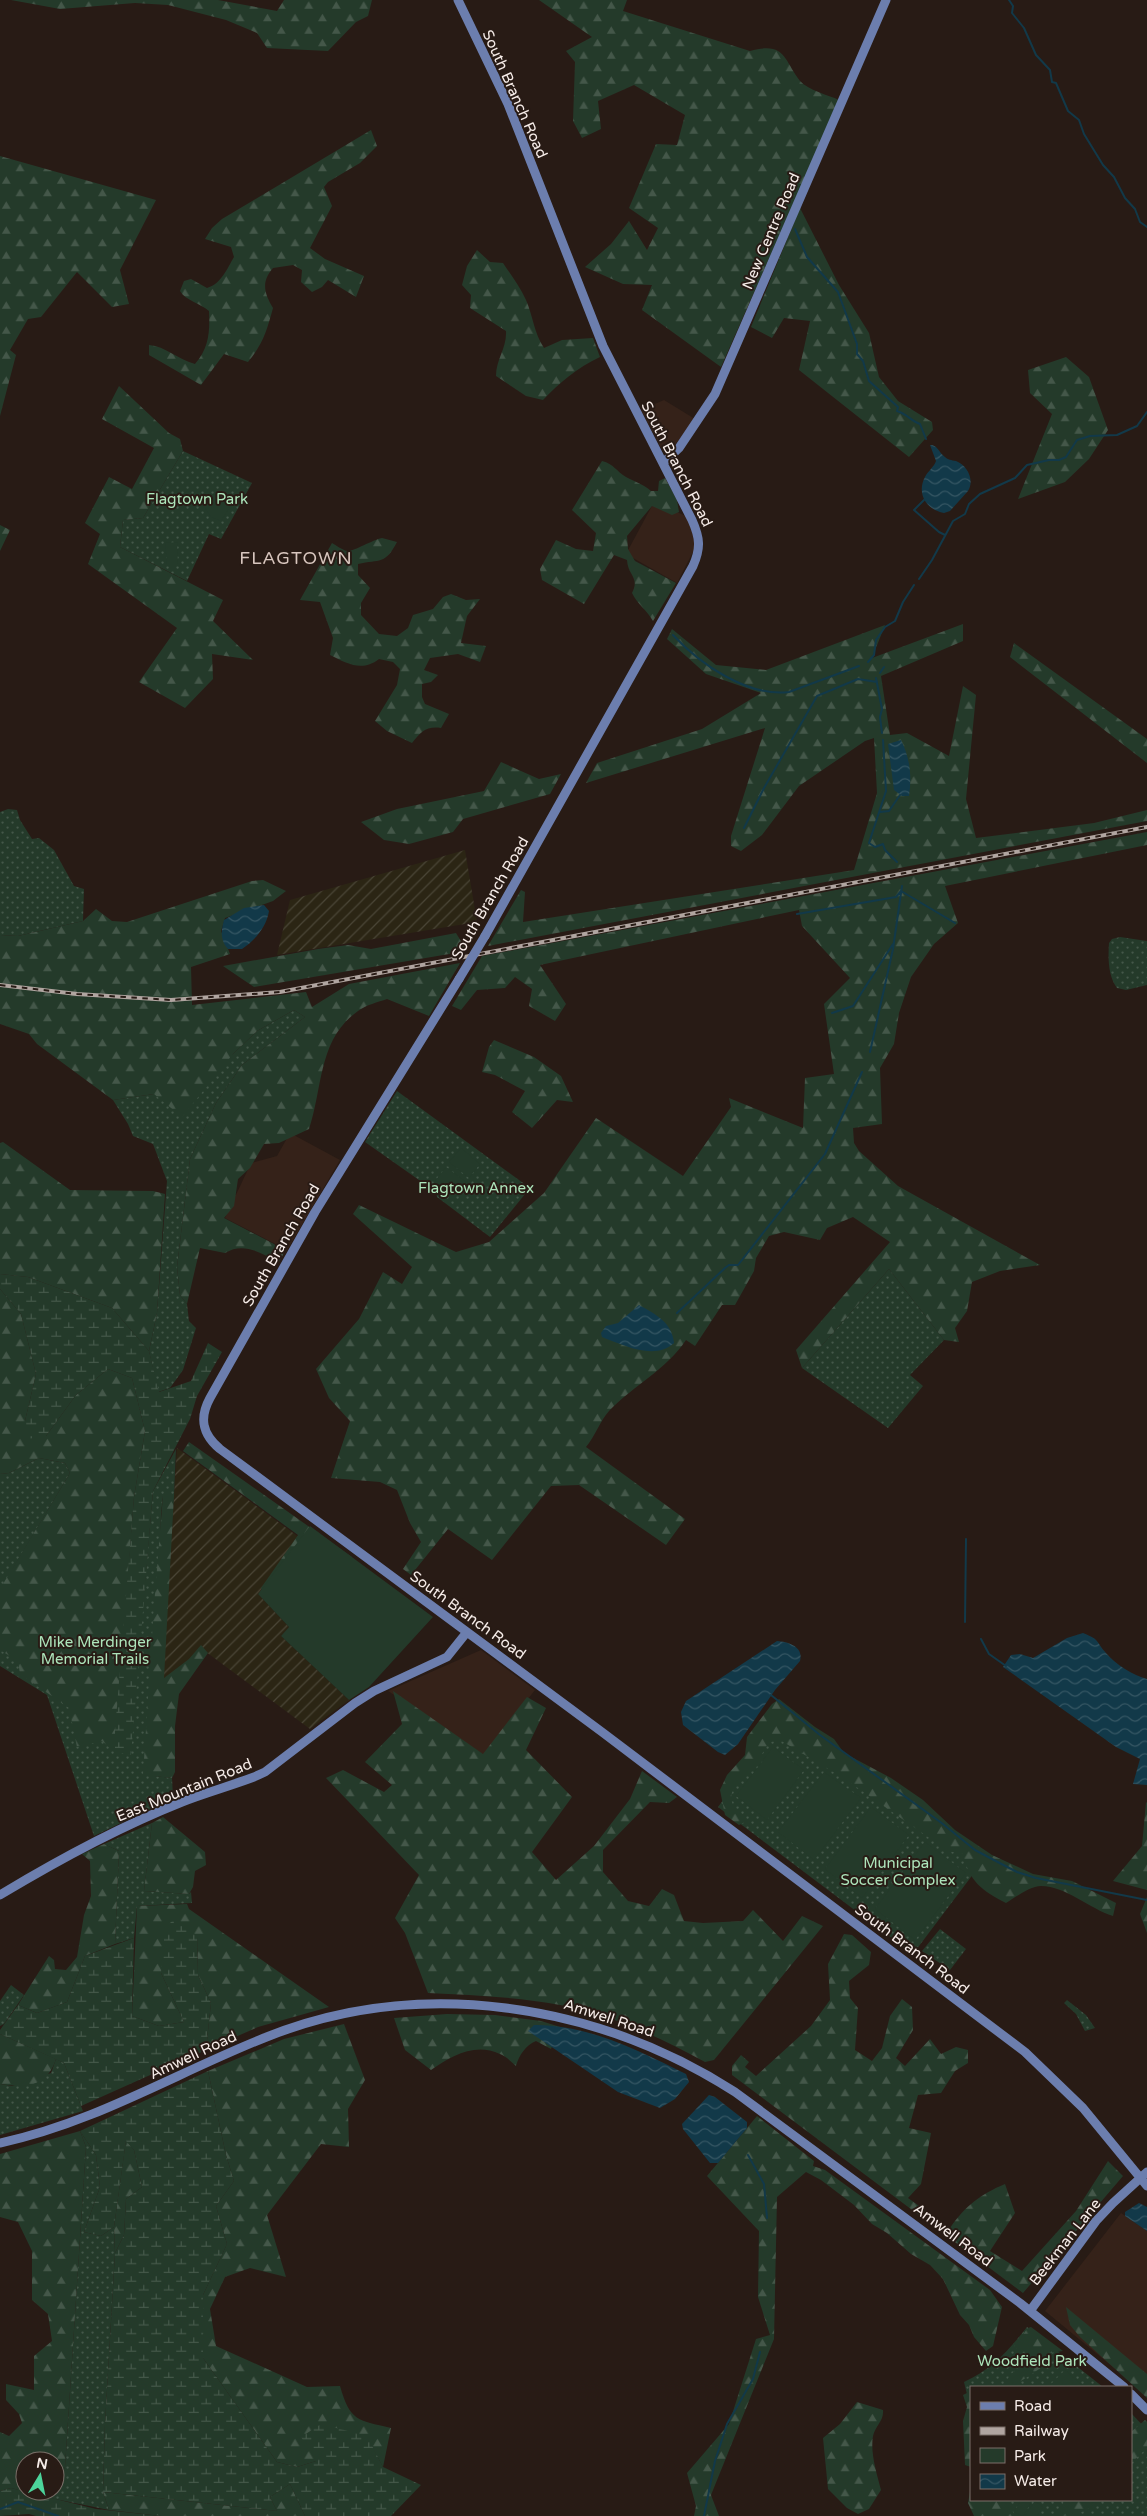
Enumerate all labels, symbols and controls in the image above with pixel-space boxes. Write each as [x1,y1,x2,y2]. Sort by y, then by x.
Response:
street label: South Branch Road [479,27,551,161]
street label: New Centre Road [738,170,804,292]
street label: South Branch Road [638,398,716,530]
park label: Flagtown Park [146,490,248,508]
district label: FLAGTOWN [239,547,353,569]
street label: South Branch Road [448,833,532,963]
park label: Flagtown Annex [418,1179,534,1197]
street label: South Branch Road [239,1180,323,1310]
street label: South Branch Road [407,1567,529,1663]
park label: Mike Merdinger Memorial Trails [39,1633,152,1668]
street label: East Mountain Road [114,1755,254,1825]
park label: Municipal Soccer Complex [840,1854,956,1889]
street label: South Branch Road [851,1900,973,1998]
street label: Amwell Road [561,1995,657,2041]
street label: Amwell Road [147,2027,239,2083]
street label: Beekman Lane [1025,2195,1105,2289]
street label: Amwell Road [910,2200,996,2270]
park label: Woodfield Park [977,2352,1087,2370]
legend [970,2386,1132,2501]
text: Road [1014,2397,1052,2415]
text: Railway [1014,2422,1069,2440]
text: Park [1014,2447,1046,2465]
north arrow [15,2451,65,2501]
text: N [35,2454,49,2473]
text: Water [1014,2472,1057,2490]

